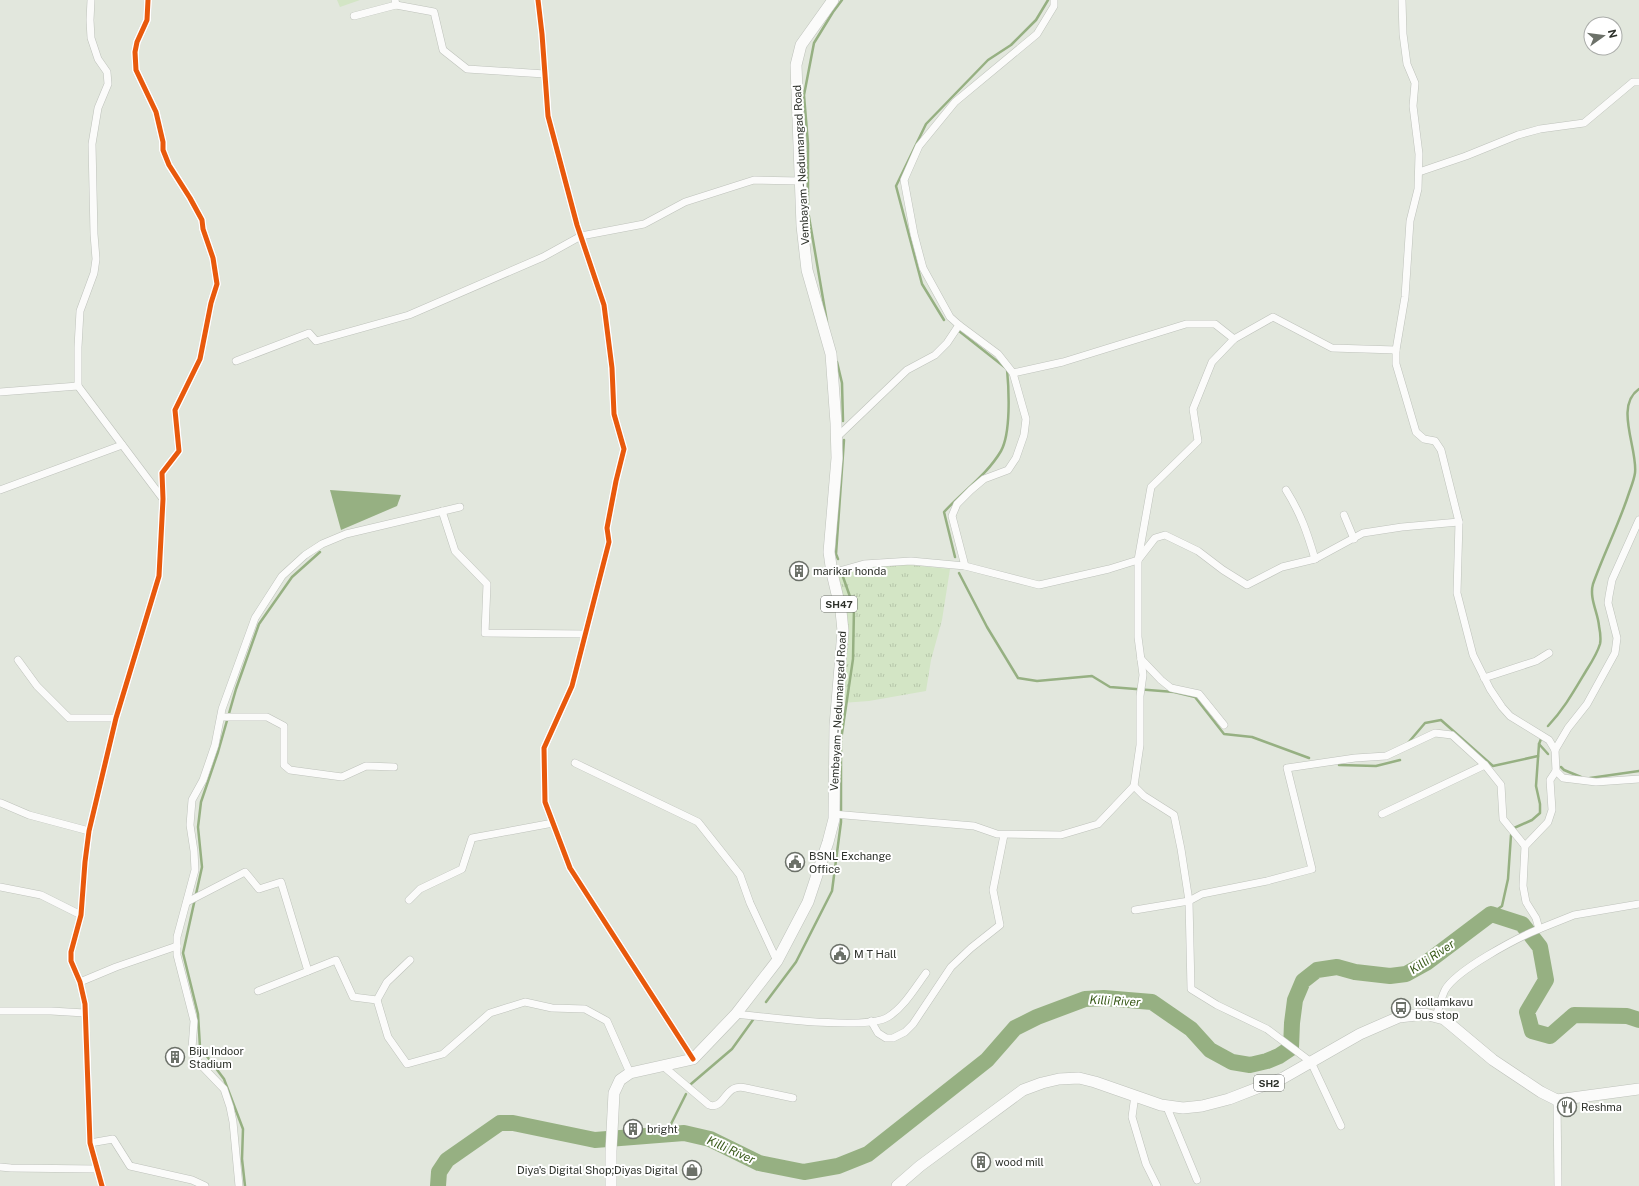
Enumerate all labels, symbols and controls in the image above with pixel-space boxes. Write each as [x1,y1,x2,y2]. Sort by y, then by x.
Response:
north arrow [1583,16,1623,56]
text: N [1606,28,1620,39]
street label: Vembayam - Nedumangad Road [791,85,811,245]
building icon: marikar honda [788,560,810,582]
place label: marikar honda [813,565,886,577]
road number: SH47 [821,596,857,612]
street label: Vembayam - Nedumangad Road [828,631,848,791]
place label: BSNL Exchange Office [809,850,891,875]
public building icon: BSNL Exchange Office [784,851,806,873]
water label: Killi River [1407,937,1457,977]
public building icon: M T Hall [829,943,851,965]
place label: M T Hall [854,948,897,960]
water label: Killi River [1089,993,1141,1009]
place label: kollamkavu bus stop [1415,996,1473,1021]
bus stop icon: kollamkavu bus stop [1390,997,1412,1019]
place label: Biju Indoor Stadium [189,1045,244,1070]
building icon: Biju Indoor Stadium [164,1046,186,1068]
road number: SH2 [1254,1075,1284,1091]
restaurant icon: Reshma [1556,1096,1578,1118]
place label: Reshma [1581,1101,1622,1113]
building icon: bright [622,1118,644,1140]
place label: bright [647,1123,678,1135]
water label: Killi River [705,1133,758,1167]
building icon: wood mill [970,1151,992,1173]
place label: wood mill [995,1156,1044,1168]
shop icon: Diya's Digital Shop;Diyas Digital [681,1159,703,1181]
place label: Diya's Digital Shop;Diyas Digital [517,1164,678,1176]

